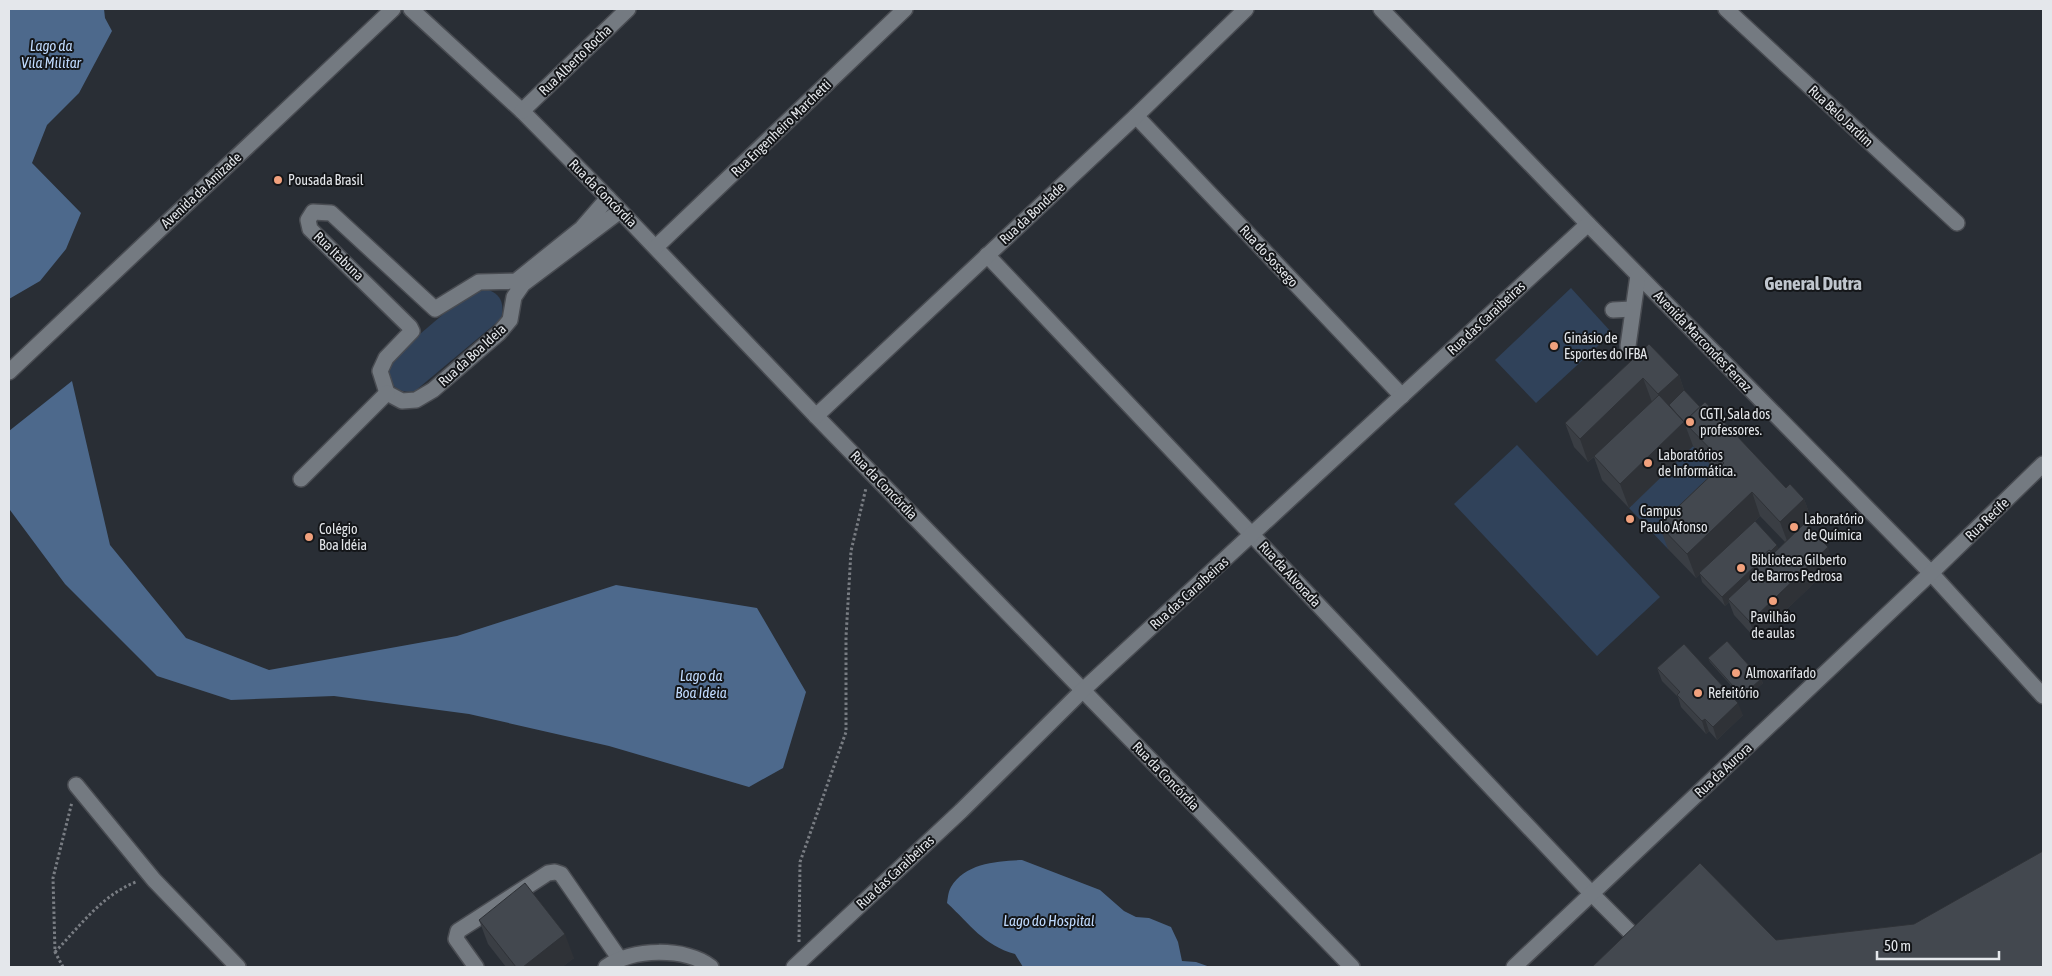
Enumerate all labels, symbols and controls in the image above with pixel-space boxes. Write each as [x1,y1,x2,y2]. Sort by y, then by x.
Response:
street label: Rua Alberto Rocha [536,22,614,98]
water label: Lago da Vila Militar [21,37,82,71]
street label: Rua Engenheiro Marchetti [728,76,834,180]
street label: Rua Belo Jardim [1805,82,1877,150]
street label: Avenida da Amizade [158,149,244,231]
street label: Rua da Concórdia [566,156,640,230]
place label: Pousada Brasil [288,172,364,188]
marker: Pousada Brasil [272,174,284,186]
street label: Rua da Bondade [996,179,1068,247]
street label: Rua do Sossego [1236,222,1302,290]
street label: Rua Itabuna [311,228,367,284]
district label: General Dutra [1764,272,1862,294]
street label: Rua das Caraibeiras [1444,278,1528,358]
street label: Avenida Marcondes Ferraz [1651,287,1755,395]
street label: Rua da Boa Ideia [435,321,509,389]
place label: Ginásio de Esportes do IFBA [1564,330,1647,362]
marker: Ginásio de Esportes do IFBA [1548,340,1560,352]
place label: CGTI, Sala dos professores. [1700,406,1770,438]
marker: CGTI, Sala dos professores. [1684,416,1696,428]
street label: Rua da Concórdia [847,447,921,523]
place label: Laboratórios de Informática. [1658,447,1736,479]
marker: Laboratórios de Informática. [1642,457,1654,469]
street label: Rua Recife [1962,494,2012,544]
place label: Campus Paulo Afonso [1640,503,1708,535]
place label: Laboratório de Química [1804,511,1864,543]
marker: Campus Paulo Afonso [1624,513,1636,525]
place label: Colégio Boa Idéia [319,521,367,553]
marker: Laboratório de Química [1788,521,1800,533]
marker: Colégio Boa Idéia [303,531,315,543]
street label: Rua da Alvorada [1256,538,1324,610]
place label: Biblioteca Gilberto de Barros Pedrosa [1751,552,1847,584]
street label: Rua das Caraibeiras [1146,554,1232,632]
marker: Biblioteca Gilberto de Barros Pedrosa [1735,562,1747,574]
marker: Pavilhão de aulas [1767,595,1779,607]
place label: Pavilhão de aulas [1750,609,1796,641]
place label: Almoxarifado [1746,665,1816,681]
water label: Lago da Boa Ideia [675,667,727,701]
marker: Almoxarifado [1730,667,1742,679]
place label: Refeitório [1708,685,1759,701]
marker: Refeitório [1692,687,1704,699]
street label: Rua da Concórdia [1129,738,1203,814]
street label: Rua da Aurora [1691,740,1755,800]
street label: Rua das Caraibeiras [853,832,937,912]
water label: Lago do Hospital [1003,912,1095,929]
scale bar [1877,928,2000,960]
text: 50 m [1884,937,1911,954]

